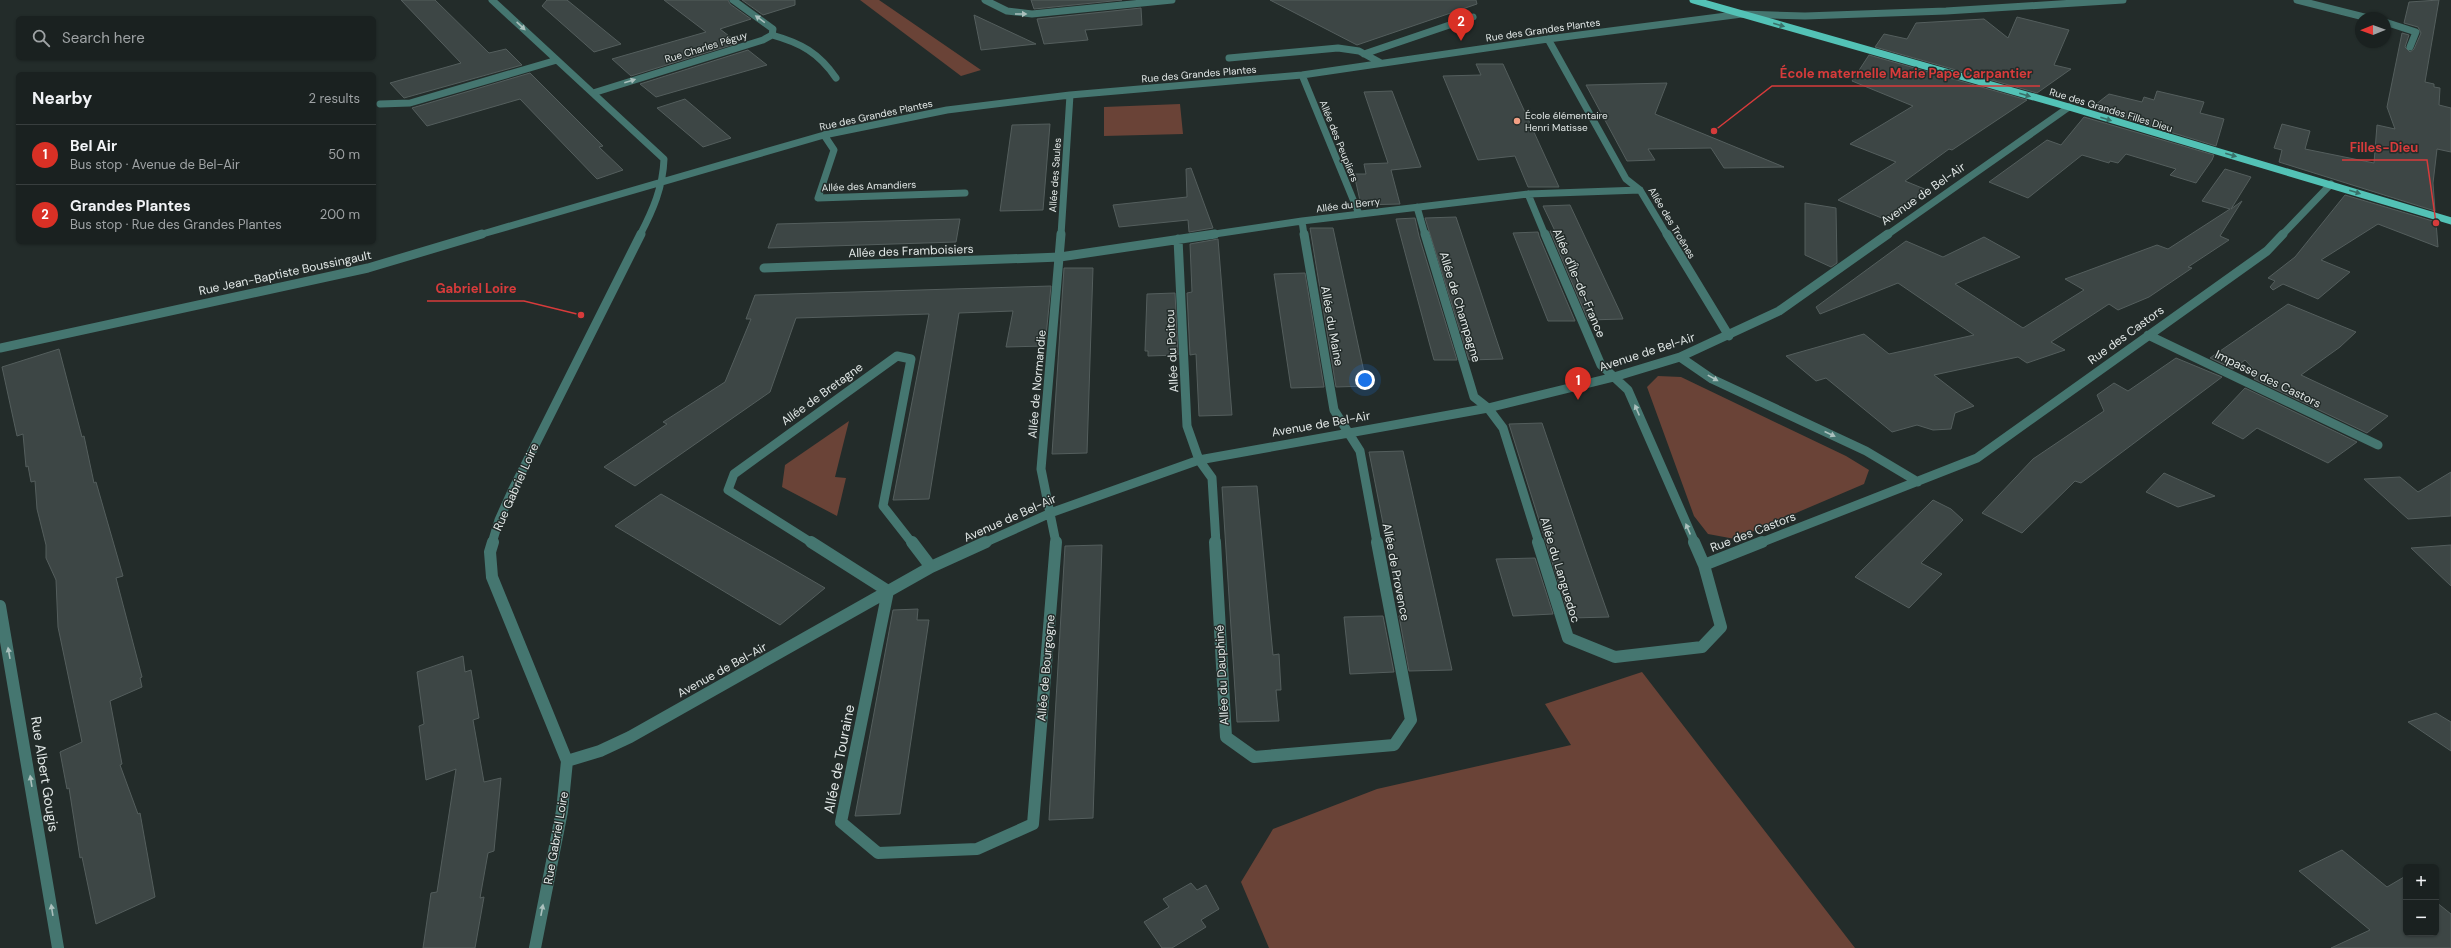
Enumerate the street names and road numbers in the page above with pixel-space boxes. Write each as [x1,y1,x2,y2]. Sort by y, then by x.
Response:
street label: Rue des Grandes Plantes [1485,16,1601,44]
street label: Rue Charles Péguy [663,28,749,66]
street label: Rue des Grandes Plantes [1141,62,1257,86]
street label: Rue des Grandes Filles Dieu [2048,85,2174,135]
street label: Rue des Grandes Plantes [818,97,934,133]
street label: Allée des Peupliers [1317,98,1361,184]
street label: Allée des Saules [1046,137,1064,213]
street label: Avenue de Bel-Air [1878,159,1969,229]
street label: Allée des Amandiers [822,178,916,194]
street label: Allée des Troënes [1645,185,1699,261]
street label: Allée du Berry [1315,195,1381,215]
street label: Allée d'Île-de-France [1549,226,1609,340]
street label: Allée des Framboisiers [848,241,974,261]
street label: Rue Jean-Baptiste Boussingault [197,247,373,299]
street label: Allée de Champagne [1436,250,1484,364]
street label: Allée du Maine [1317,285,1347,367]
street label: Rue des Castors [2085,302,2167,368]
street label: Allée du Poitou [1162,309,1182,393]
street label: Allée de Normandie [1024,329,1050,439]
street label: Avenue de Bel-Air [1597,329,1697,375]
street label: Impasse des Castors [2212,346,2324,412]
street label: Allée de Bretagne [778,359,866,429]
street label: Avenue de Bel-Air [1271,407,1372,441]
street label: Rue Gabriel Loire [490,441,543,533]
street label: Avenue de Bel-Air [961,490,1059,546]
street label: Rue des Castors [1708,508,1798,556]
street label: Allée du Languedoc [1536,515,1584,625]
street label: Allée de Provence [1379,522,1413,622]
street label: Allée de Bourgogne [1033,614,1059,722]
street label: Allée du Dauphiné [1211,624,1233,726]
street label: Avenue de Bel-Air [675,639,770,701]
street label: Allée de Touraine [820,703,858,815]
street label: Rue Albert Gougis [27,715,63,833]
street label: Rue Gabriel Loire [540,790,572,886]

